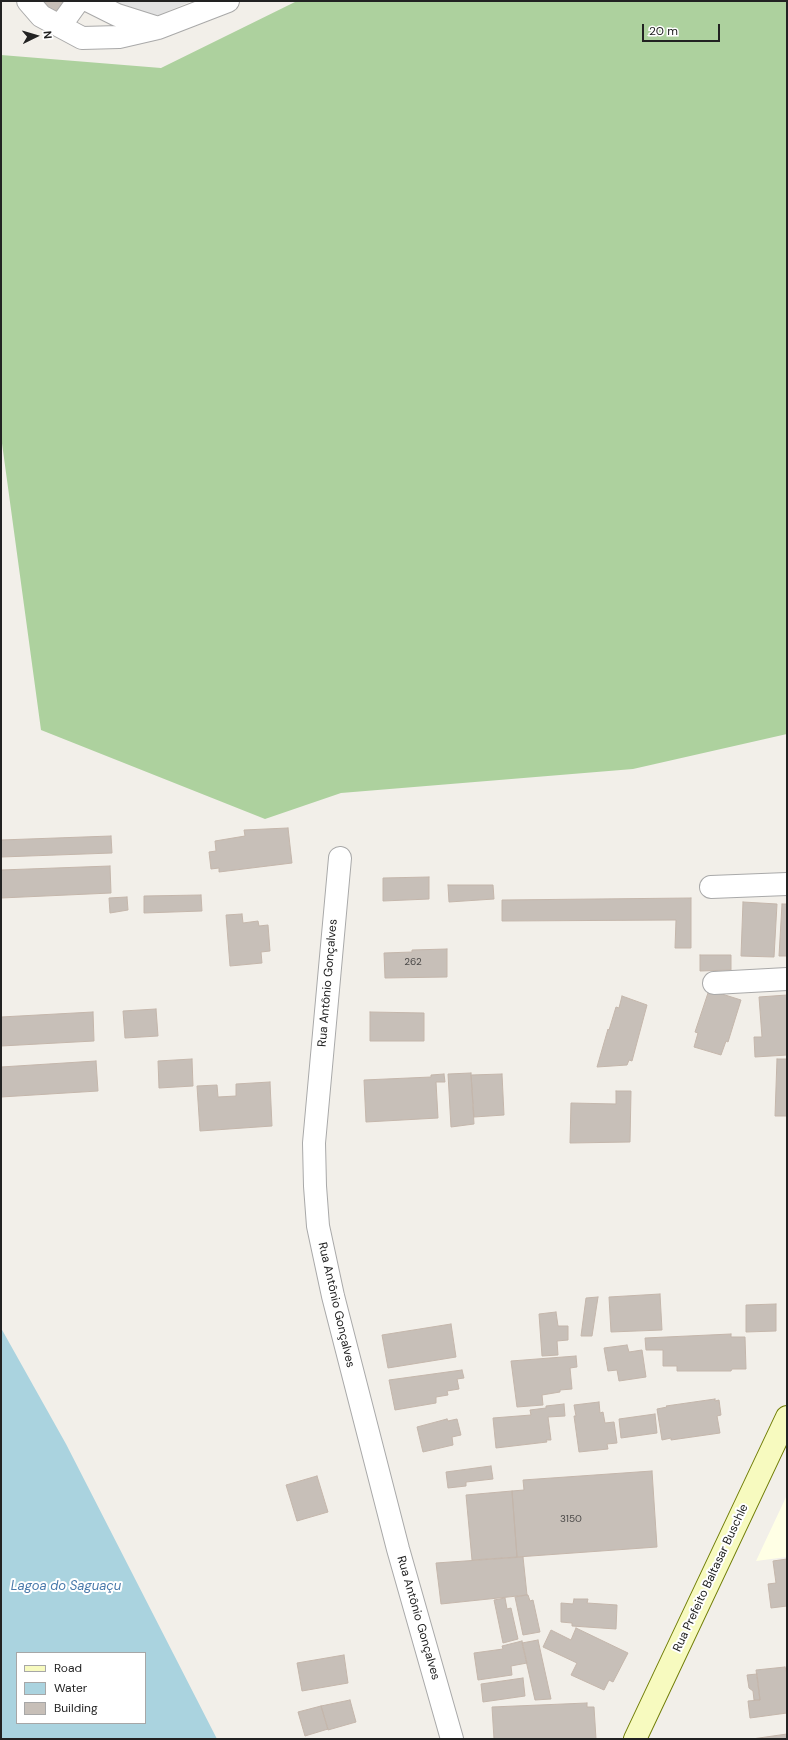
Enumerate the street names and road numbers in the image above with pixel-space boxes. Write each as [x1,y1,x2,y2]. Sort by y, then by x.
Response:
street label: Rua Antônio Gonçalves [315,918,341,1048]
street label: Rua Antônio Gonçalves [315,1241,357,1369]
street label: Rua Prefeito Baltasar Buschle [670,1502,752,1654]
street label: Rua Antônio Gonçalves [393,1554,443,1682]

